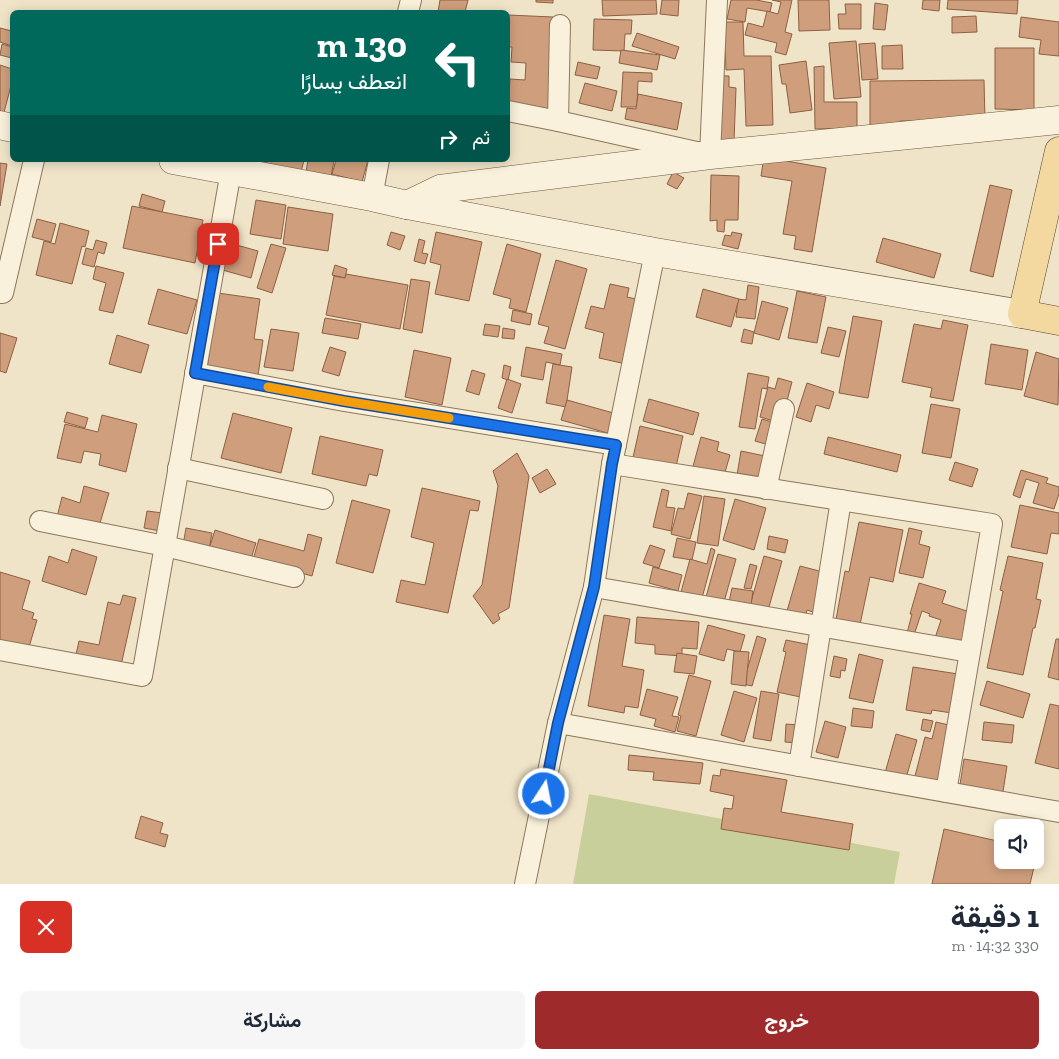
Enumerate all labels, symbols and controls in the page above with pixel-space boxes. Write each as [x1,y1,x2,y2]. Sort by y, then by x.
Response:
text: 130 m [317,24,407,66]
icon: left [425,30,490,95]
text: انعطف يسارًا [300,68,407,95]
icon: right [434,125,462,153]
text: ثم [472,126,490,149]
pin [197,223,239,265]
icon: arrive [204,230,232,258]
position arrow [517,767,569,819]
map controls [994,819,1044,869]
button: sound [994,819,1044,869]
text: 1 دقيقة [951,899,1039,935]
button: close [20,901,72,953]
text: 330 m · 14:32 [951,936,1039,955]
button: مشاركة [20,991,525,1049]
button: خروج [535,991,1039,1049]

